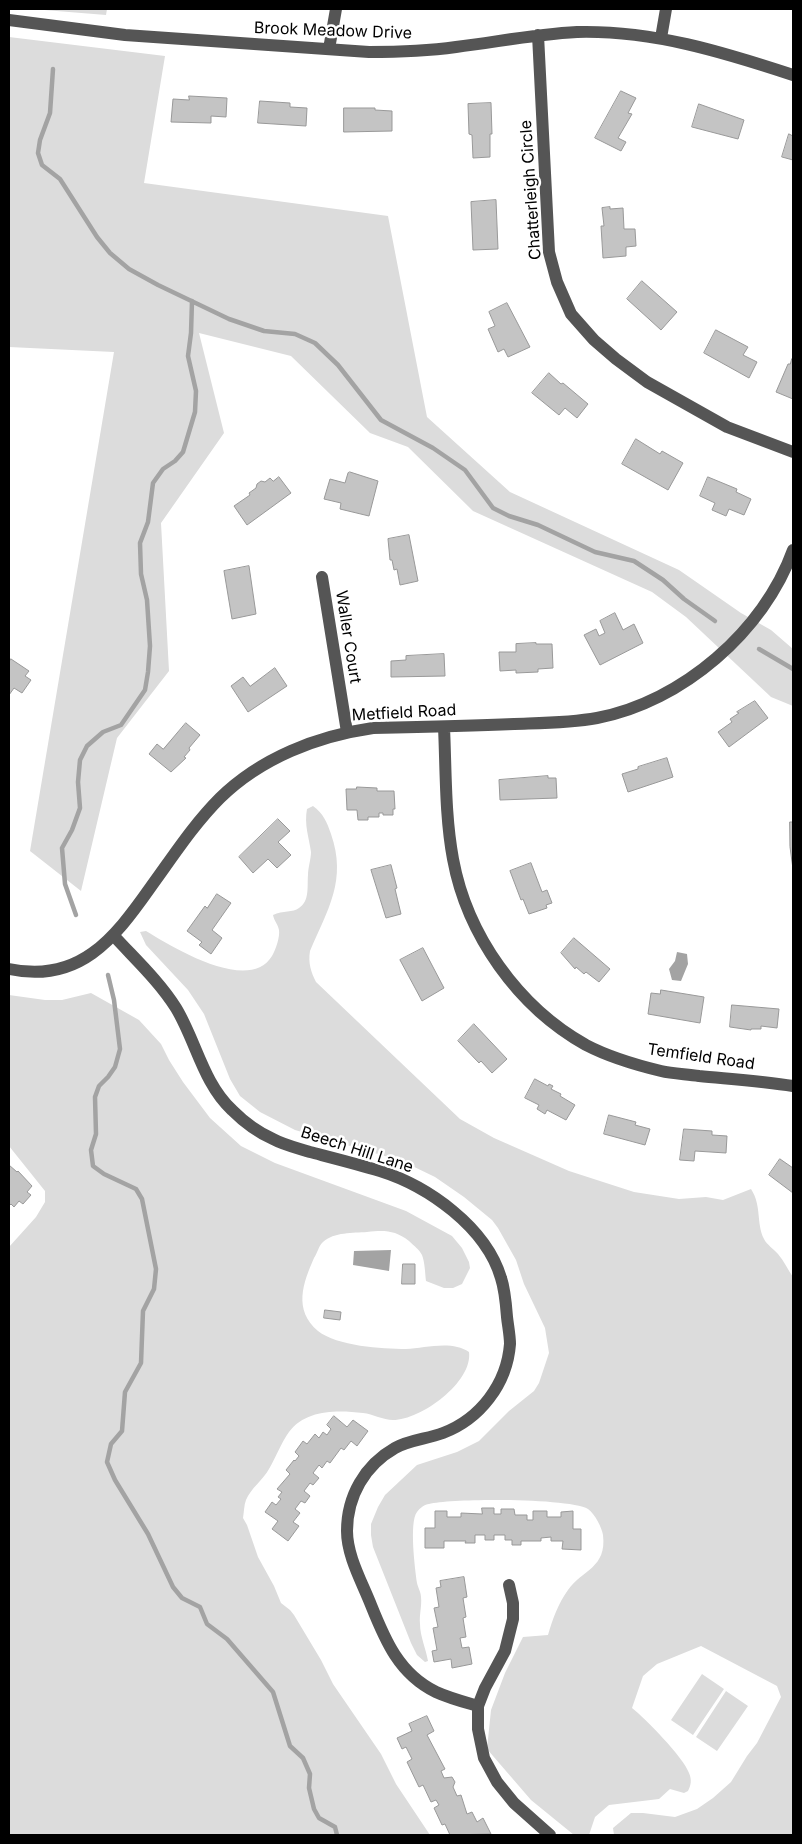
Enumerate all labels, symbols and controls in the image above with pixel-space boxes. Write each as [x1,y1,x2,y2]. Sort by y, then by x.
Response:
street label: Brook Meadow Drive [254,19,412,43]
street label: Chatterleigh Circle [517,119,545,261]
street label: Waller Court [331,589,365,685]
street label: Metfield Road [351,701,457,725]
street label: Temfield Road [646,1040,756,1074]
street label: Beech Hill Lane [298,1123,416,1177]

